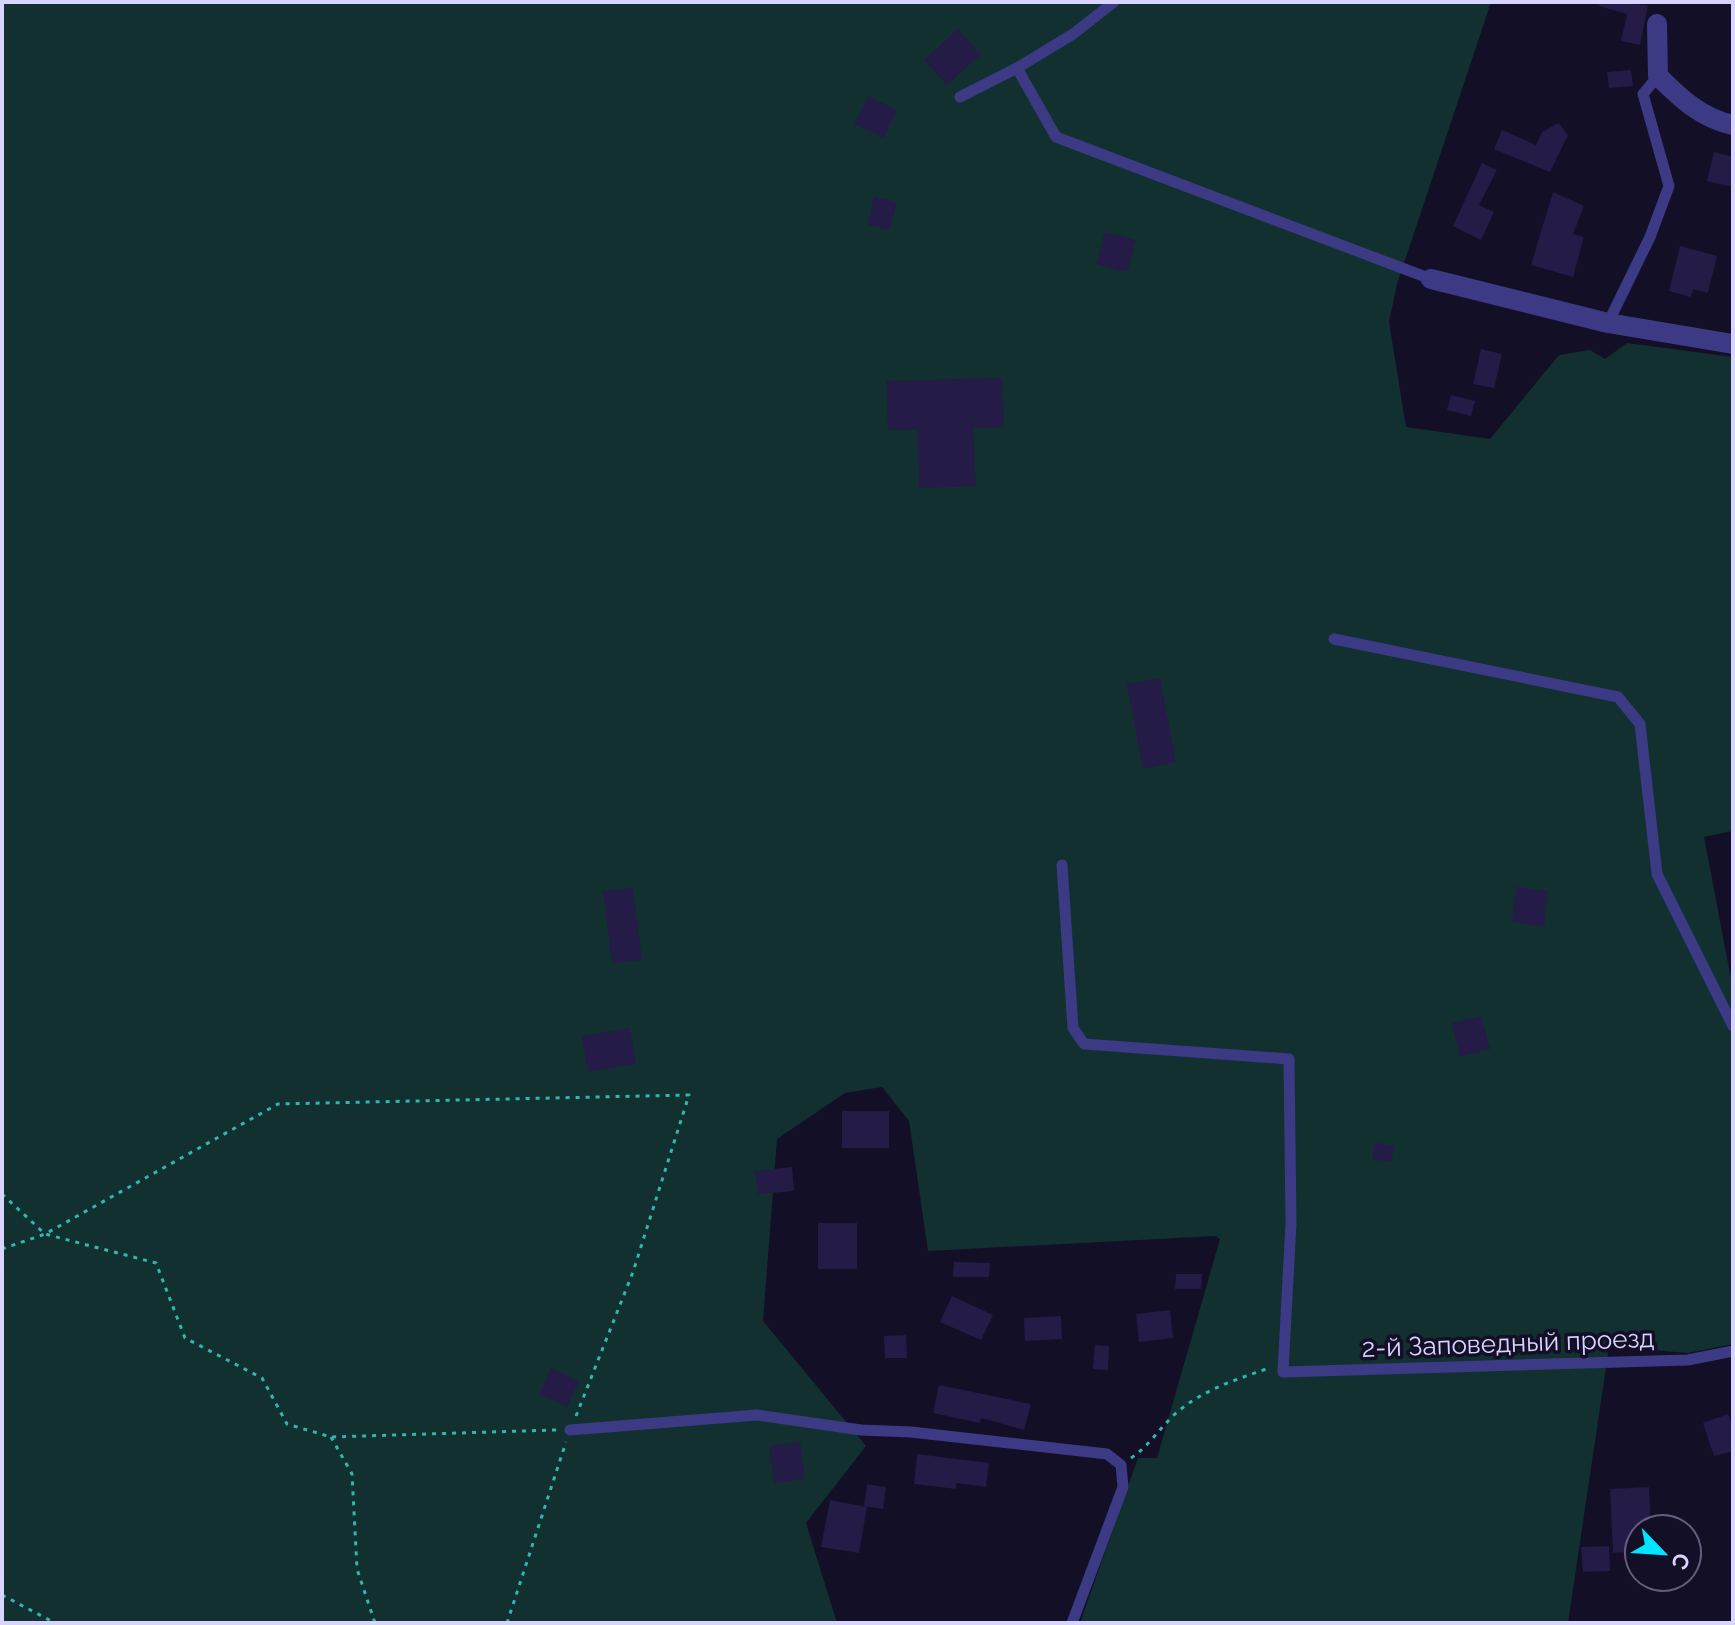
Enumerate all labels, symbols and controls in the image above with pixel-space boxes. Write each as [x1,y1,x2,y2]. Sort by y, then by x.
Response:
street label: 2-й Заповедный проезд [1361,1323,1655,1363]
north arrow [1623,1513,1703,1593]
text: С [1666,1549,1696,1574]

